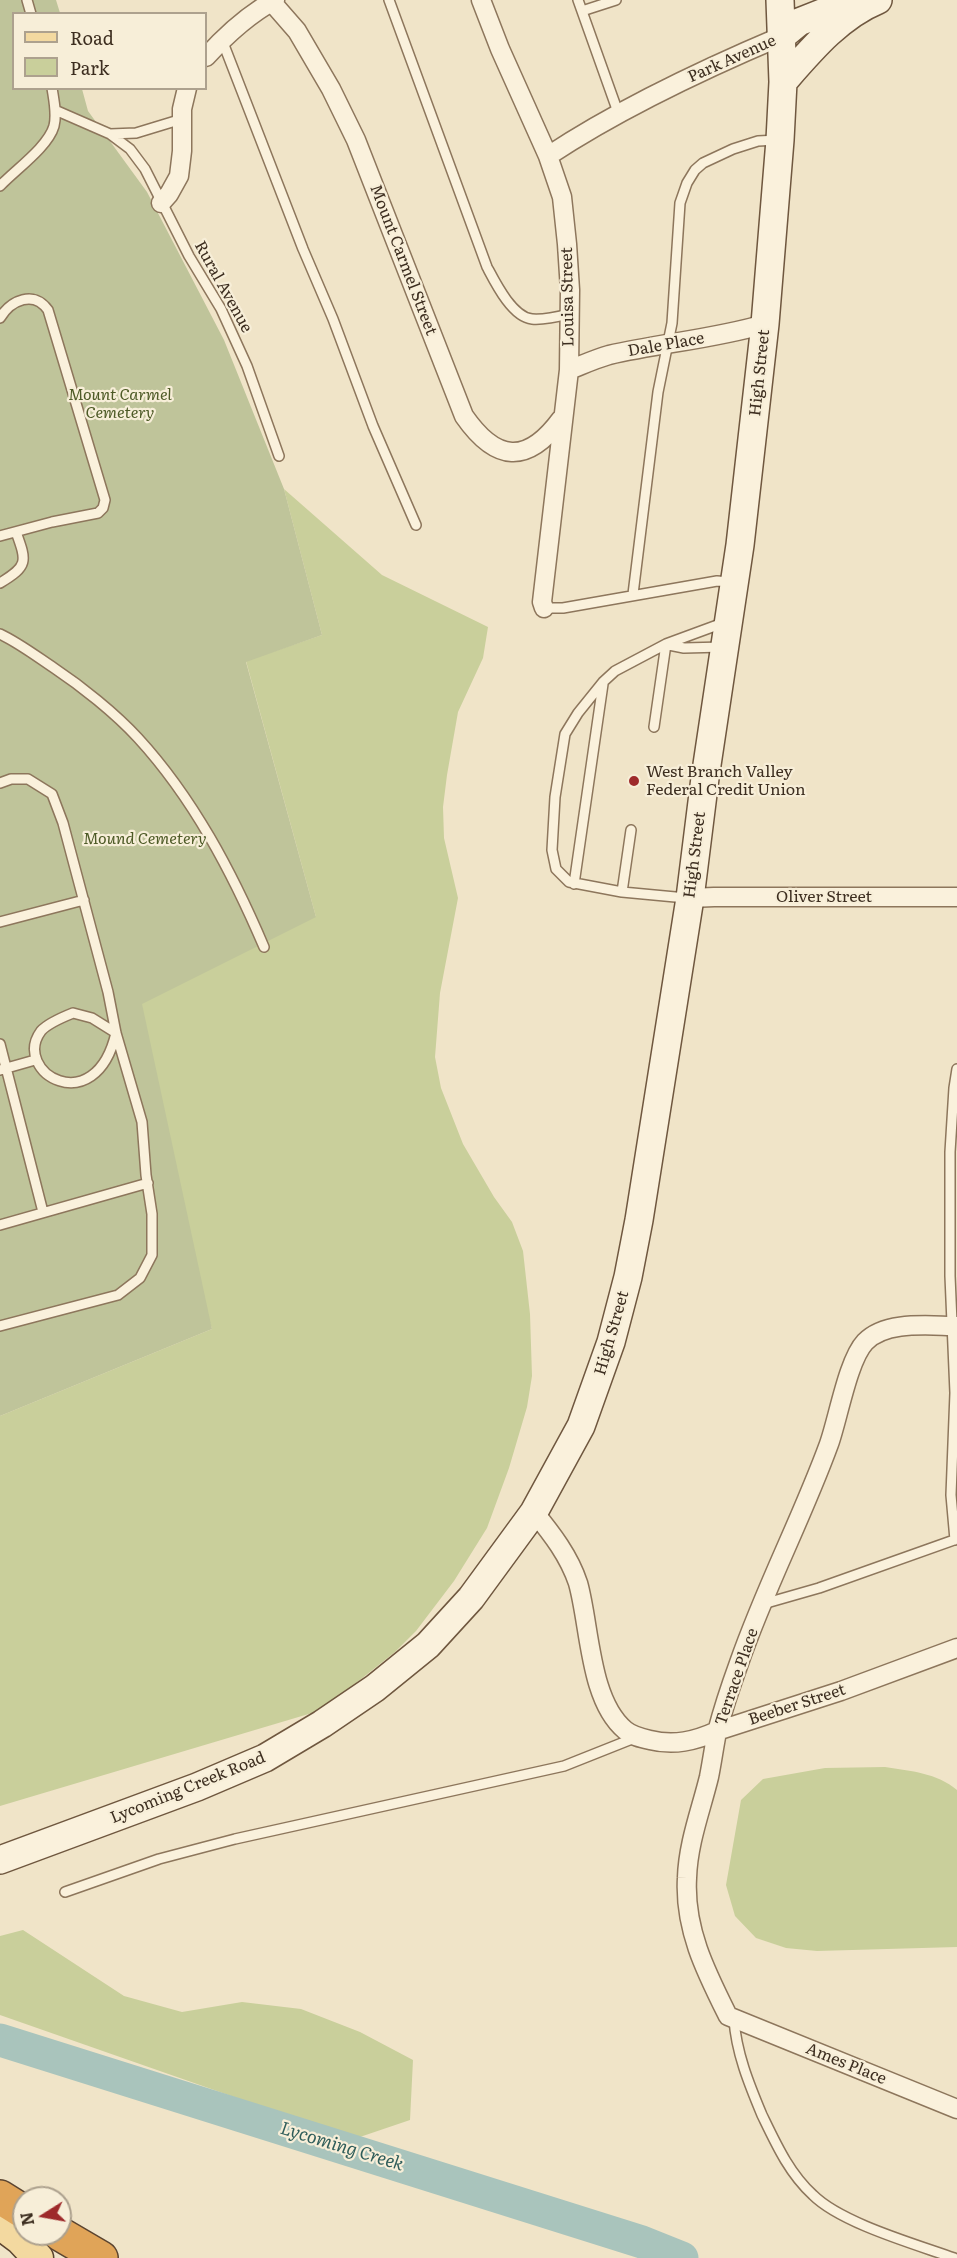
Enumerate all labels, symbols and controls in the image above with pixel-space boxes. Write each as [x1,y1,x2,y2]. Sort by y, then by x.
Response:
legend [12,12,207,90]
text: Road [70,24,114,51]
street label: Park Avenue [685,31,779,87]
text: Park [70,54,109,81]
street label: Mount Carmel Street [365,182,441,338]
street label: Rural Avenue [190,238,256,336]
street label: Louisa Street [558,247,578,347]
street label: Dale Place [626,329,706,361]
street label: High Street [746,329,774,417]
park label: Mount Carmel Cemetery [68,385,172,423]
place label: West Branch Valley Federal Credit Union [646,762,806,800]
marker: West Branch Valley Federal Credit Union [627,774,641,788]
street label: High Street [680,811,710,899]
park label: Mound Cemetery [83,829,207,849]
street label: Oliver Street [776,887,872,907]
street label: High Street [591,1288,633,1378]
street label: Terrace Place [711,1626,763,1728]
street label: Beeber Street [746,1680,848,1730]
street label: Lycoming Creek Road [108,1748,268,1828]
street label: Ames Place [803,2039,889,2089]
water label: Lycoming Creek [278,2118,406,2176]
north arrow [12,2186,72,2246]
text: N [13,2210,39,2228]

